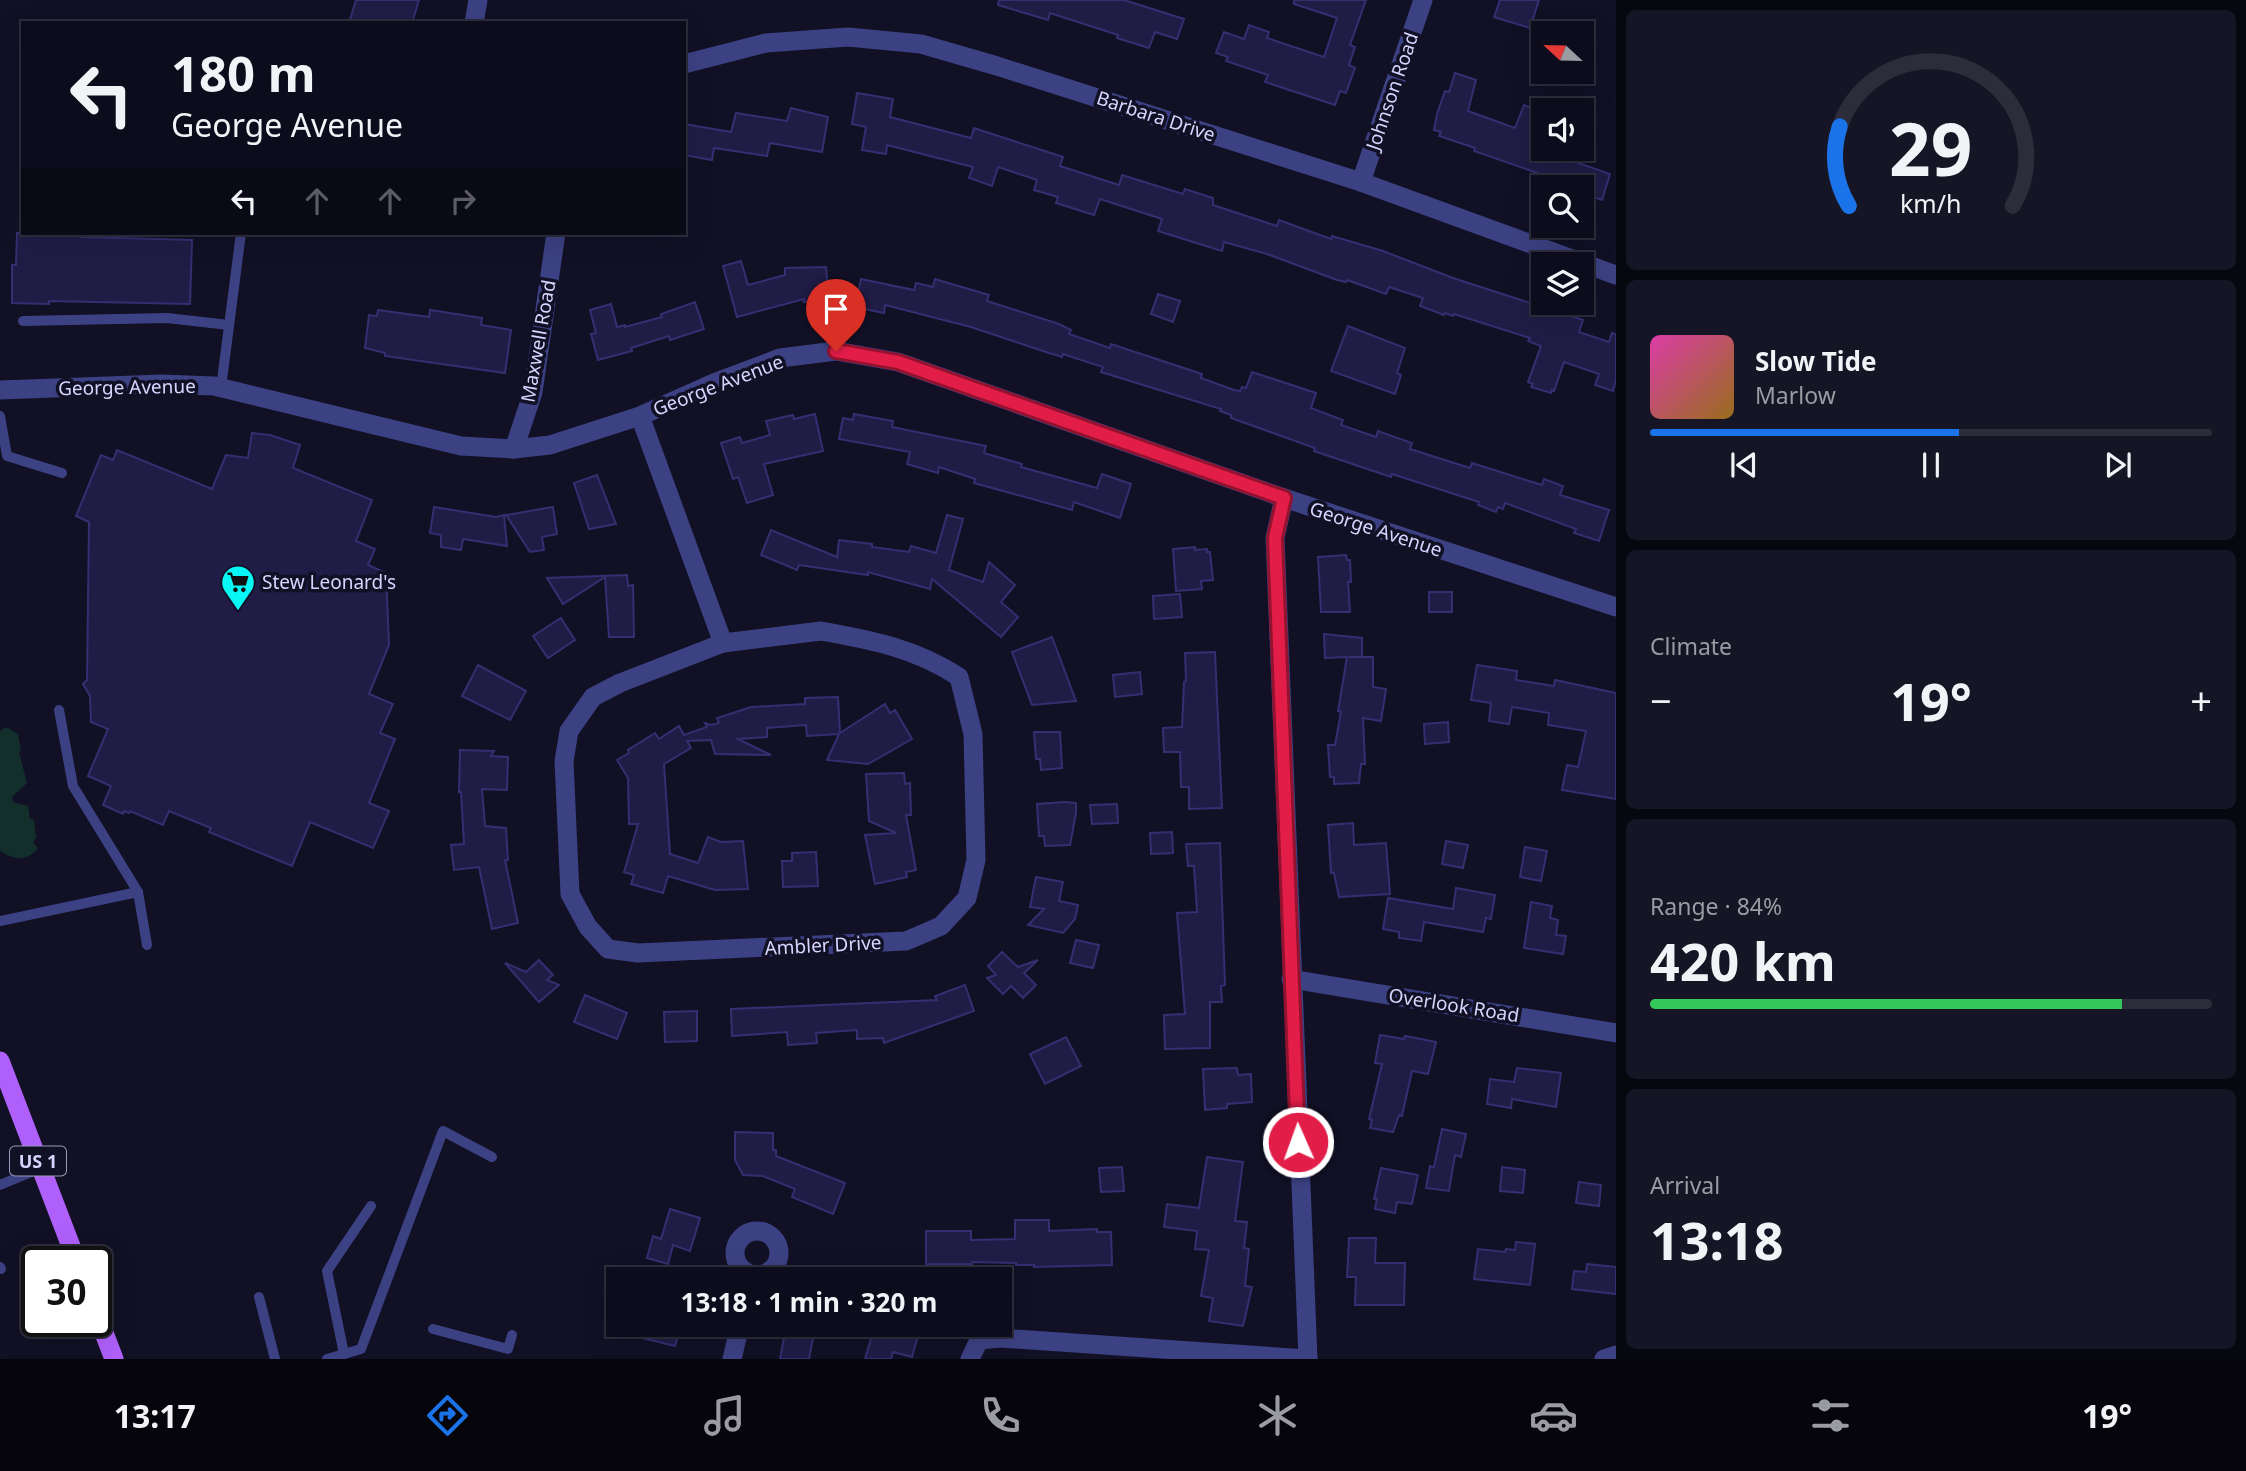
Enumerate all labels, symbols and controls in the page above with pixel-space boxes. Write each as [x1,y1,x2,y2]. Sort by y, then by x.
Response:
north arrow [1531,21,1594,84]
map controls [1531,21,1594,315]
street label: Johnson Road [1359,29,1424,155]
text: 180 m [171,40,316,106]
icon: left [56,49,147,140]
street label: Barbara Drive [1093,85,1219,147]
button: sound [1531,98,1594,161]
text: 29 [1889,98,1973,197]
text: George Avenue [171,103,403,146]
button: search [1531,175,1594,238]
icon: left [225,182,263,220]
icon: ahead [298,182,336,220]
icon: ahead [371,182,409,220]
icon: right [444,182,482,220]
text: km/h [1900,186,1962,220]
button: layers [1531,252,1594,315]
street label: Maxwell Road [514,278,562,404]
pin [806,279,866,351]
icon: arrive [817,290,855,328]
text: Slow Tide [1755,343,1877,379]
street label: George Avenue [649,348,787,422]
street label: George Avenue [58,373,196,401]
text: Marlow [1755,379,1836,411]
icon: previous [1725,446,1763,484]
icon: pause [1912,446,1950,484]
icon: next [2099,446,2137,484]
street label: George Avenue [1306,495,1446,563]
supermarket icon: Stew Leonard's [219,563,257,612]
place label: Stew Leonard's [262,569,396,595]
text: Climate [1650,630,1732,662]
text: 19° [1890,665,1972,736]
text: − [1650,674,1672,726]
text: + [2190,674,2212,726]
text: Range · 84% [1650,890,1782,922]
text: 420 km [1650,925,1836,996]
street label: Ambler Drive [764,929,882,961]
street label: Overlook Road [1387,982,1521,1028]
position arrow [1261,1105,1335,1179]
road number: US 1 [10,1146,66,1176]
text: Arrival [1650,1169,1720,1201]
text: 13:18 [1650,1204,1784,1275]
speed limit sign: 30 [21,1246,112,1337]
text: 13:18 · 1 min · 320 m [681,1284,937,1320]
icon: directions [423,1391,472,1440]
icon: music [700,1391,749,1440]
icon: phone [976,1391,1025,1440]
icon: climate [1253,1391,1302,1440]
icon: car [1529,1391,1578,1440]
icon: filters [1806,1391,1855,1440]
text: 13:17 [114,1394,196,1437]
text: 19° [2082,1394,2132,1437]

